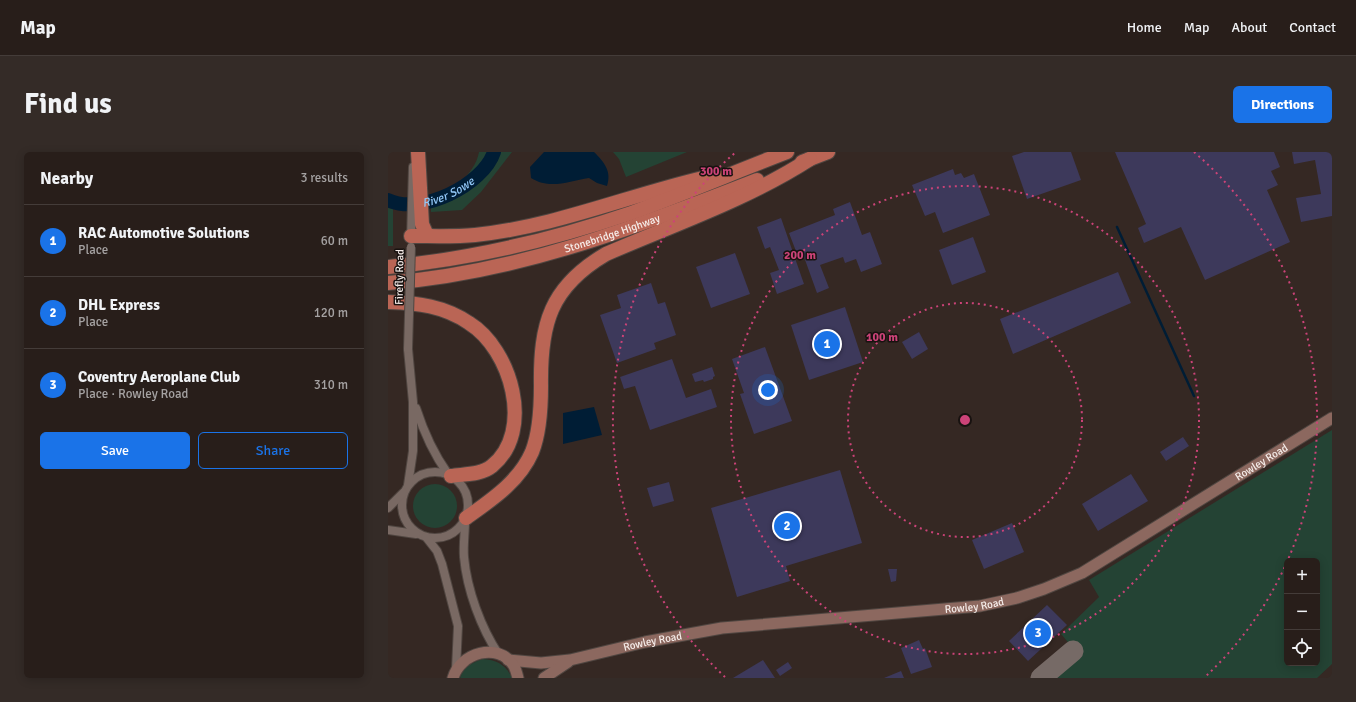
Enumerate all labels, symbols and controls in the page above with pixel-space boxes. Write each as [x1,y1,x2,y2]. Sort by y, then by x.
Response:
text: Map [20,16,56,40]
text: Home [1127,19,1162,36]
text: Map [1184,19,1209,36]
text: About [1231,19,1267,36]
text: Contact [1289,19,1336,36]
button: Directions [1233,86,1332,123]
text: Find us [24,87,112,121]
text: 300 m [700,164,732,179]
text: Nearby [40,168,93,189]
text: 3 results [300,170,348,186]
water label: River Sowe [421,174,478,211]
street label: Stonebridge Highway [563,211,663,256]
text: RAC Automotive Solutions [78,224,249,242]
text: 1 [49,233,57,249]
text: 60 m [321,233,348,249]
text: Place [78,242,108,258]
text: 200 m [784,248,816,263]
street label: Firefly Road [393,249,406,305]
text: DHL Express [78,296,160,314]
text: 2 [49,305,57,321]
text: 120 m [314,305,348,321]
text: Place [78,314,108,330]
pin: 1 [814,329,840,359]
text: 100 m [866,330,898,345]
text: Coventry Aeroplane Club [78,368,240,386]
text: 3 [49,377,57,393]
text: 310 m [314,377,348,393]
your location [758,380,778,400]
text: Place · Rowley Road [78,386,188,402]
centre of rings [958,413,972,427]
button: Save [40,432,190,469]
button: Share [198,432,348,469]
street label: Rowley Road [1233,441,1290,484]
pin: 2 [774,511,800,541]
map controls [1284,558,1320,666]
button: + [1284,558,1320,594]
button: − [1284,594,1320,630]
street label: Rowley Road [944,595,1005,616]
pin: 3 [1025,618,1051,648]
street label: Rowley Road [622,629,683,654]
button: locate [1284,630,1320,666]

